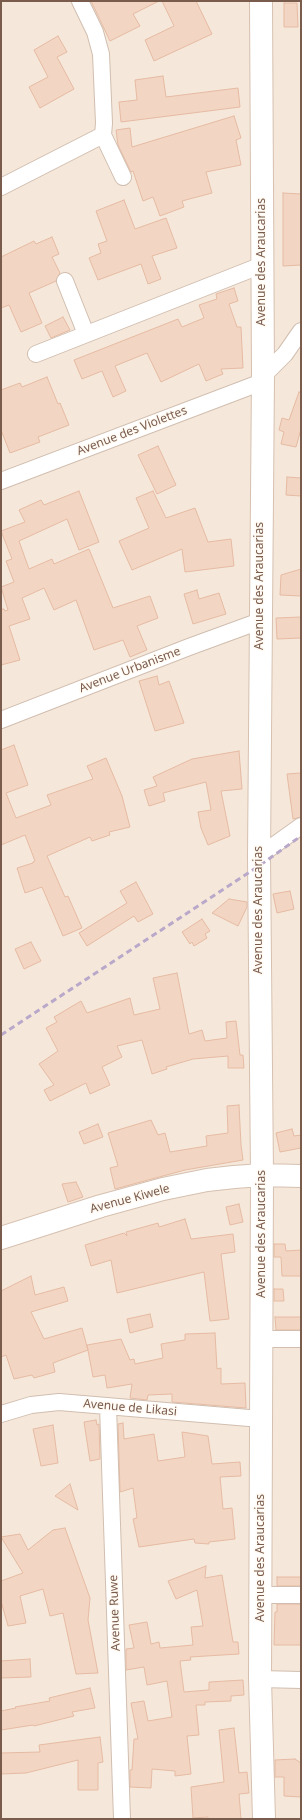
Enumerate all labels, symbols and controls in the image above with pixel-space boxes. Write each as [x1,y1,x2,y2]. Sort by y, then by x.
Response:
street label: Avenue des Araucarias [255,198,269,326]
street label: Avenue des Violettes [75,403,189,459]
street label: Avenue des Araucarias [253,522,267,650]
street label: Avenue Urbanisme [77,644,183,696]
street label: Avenue des Araucarias [252,846,266,974]
street label: Avenue des Araucarias [255,1170,269,1298]
street label: Avenue Kiwele [89,1181,171,1217]
street label: Avenue de Likasi [83,1397,177,1419]
street label: Avenue des Araucarias [254,1494,268,1622]
street label: Avenue Ruwe [106,1575,124,1651]

